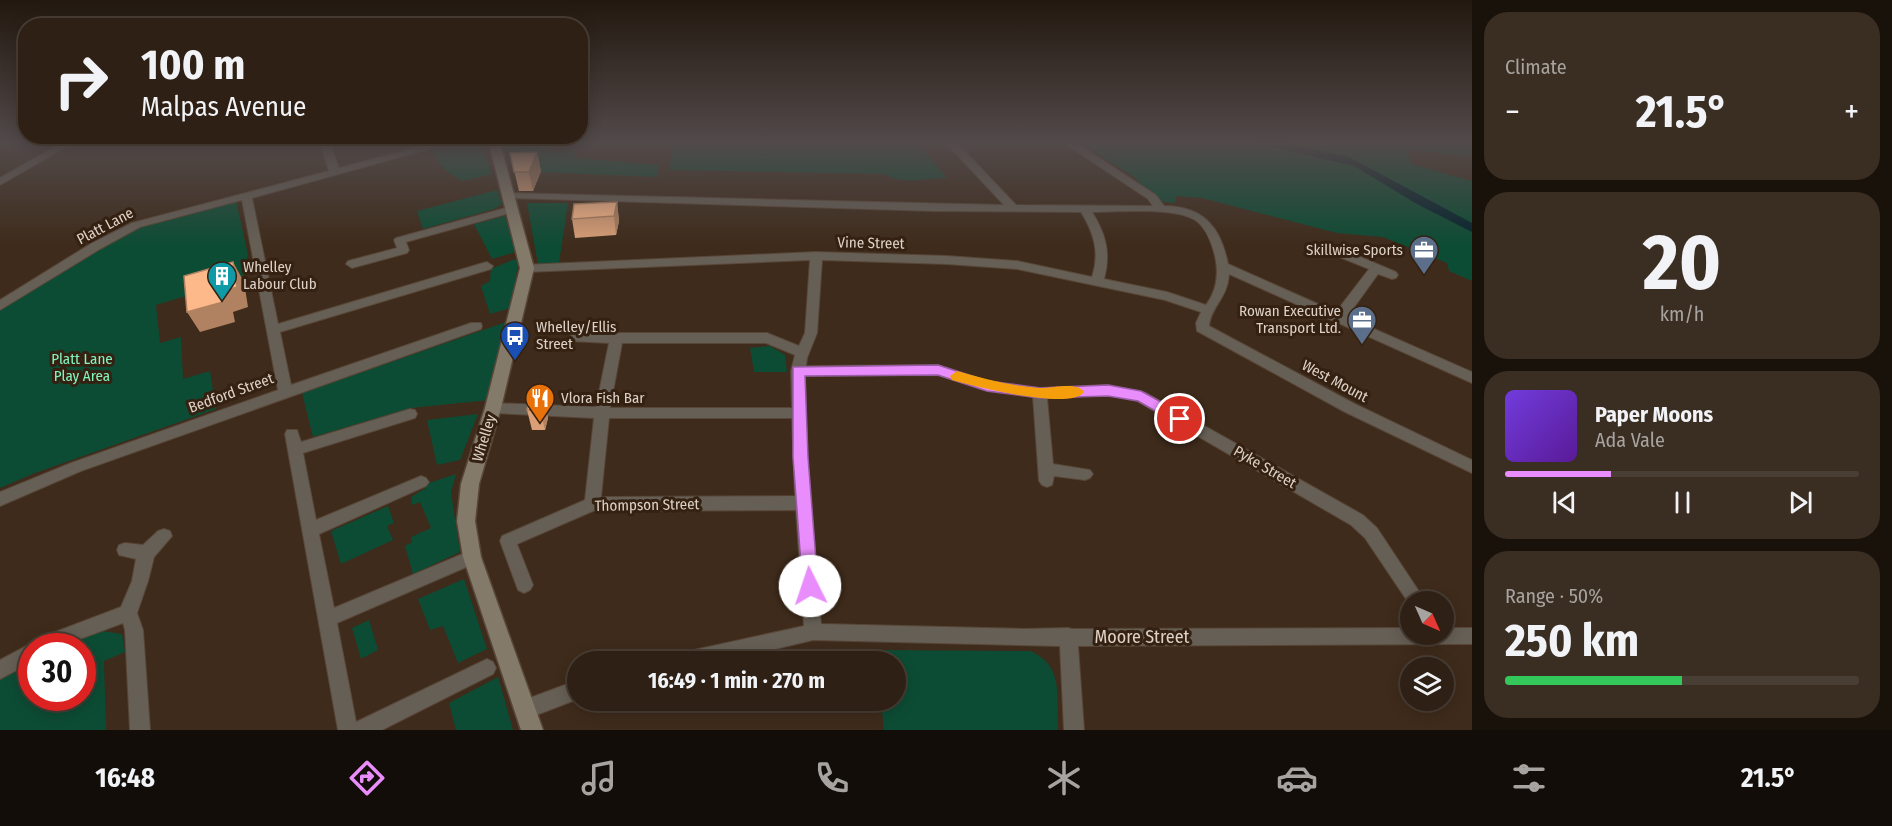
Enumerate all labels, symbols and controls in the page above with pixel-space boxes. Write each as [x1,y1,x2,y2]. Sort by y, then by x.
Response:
text: 100 m [141,40,245,90]
icon: right [42,42,120,120]
text: Climate [1505,55,1567,79]
text: 21.5° [1636,85,1728,139]
text: Malpas Avenue [141,91,306,123]
text: − [1505,92,1520,132]
text: + [1844,92,1859,132]
street label: Platt Lane [74,204,136,248]
text: 20 [1643,216,1721,310]
street label: Vine Street [837,233,905,253]
office icon: Skillwise Sports [1408,234,1440,276]
place label: Skillwise Sports [1306,241,1403,259]
place label: Whelley Labour Club [243,258,317,293]
building icon: Whelley Labour Club [206,260,238,302]
place label: Rowan Executive Transport Ltd. [1239,302,1341,337]
text: km/h [1660,302,1704,326]
office icon: Rowan Executive Transport Ltd. [1346,304,1378,346]
place label: Whelley/Ellis Street [536,318,617,353]
bus stop icon: Whelley/Ellis Street [499,320,531,362]
park label: Platt Lane Play Area [51,350,113,385]
street label: West Mount [1299,356,1371,406]
street label: Bedford Street [186,369,276,417]
restaurant icon: Vlora Fish Bar [524,382,556,424]
place label: Vlora Fish Bar [561,389,645,407]
pin [1154,393,1205,444]
text: Paper Moons [1595,401,1713,428]
icon: arrive [1163,402,1196,435]
street label: Whelley [468,412,500,464]
text: Ada Vale [1595,428,1665,452]
street label: Pyke Street [1231,442,1300,492]
icon: previous [1548,486,1581,519]
icon: pause [1666,486,1699,519]
icon: next [1784,486,1817,519]
street label: Thompson Street [594,495,700,515]
position arrow [778,554,842,618]
text: Range · 50% [1505,584,1603,608]
north arrow [1400,591,1454,645]
map controls [1400,591,1454,711]
text: 250 km [1505,614,1639,668]
street label: Moore Street [1095,626,1190,648]
speed limit sign: 30 [18,633,96,711]
button: layers [1400,657,1454,711]
text: 16:49 · 1 min · 270 m [648,667,825,694]
icon: directions [346,757,388,799]
icon: music [578,757,620,799]
icon: phone [811,757,853,799]
icon: climate [1043,757,1085,799]
icon: car [1276,757,1318,799]
icon: filters [1508,757,1550,799]
text: 16:48 [95,762,155,794]
text: 21.5° [1741,762,1797,794]

